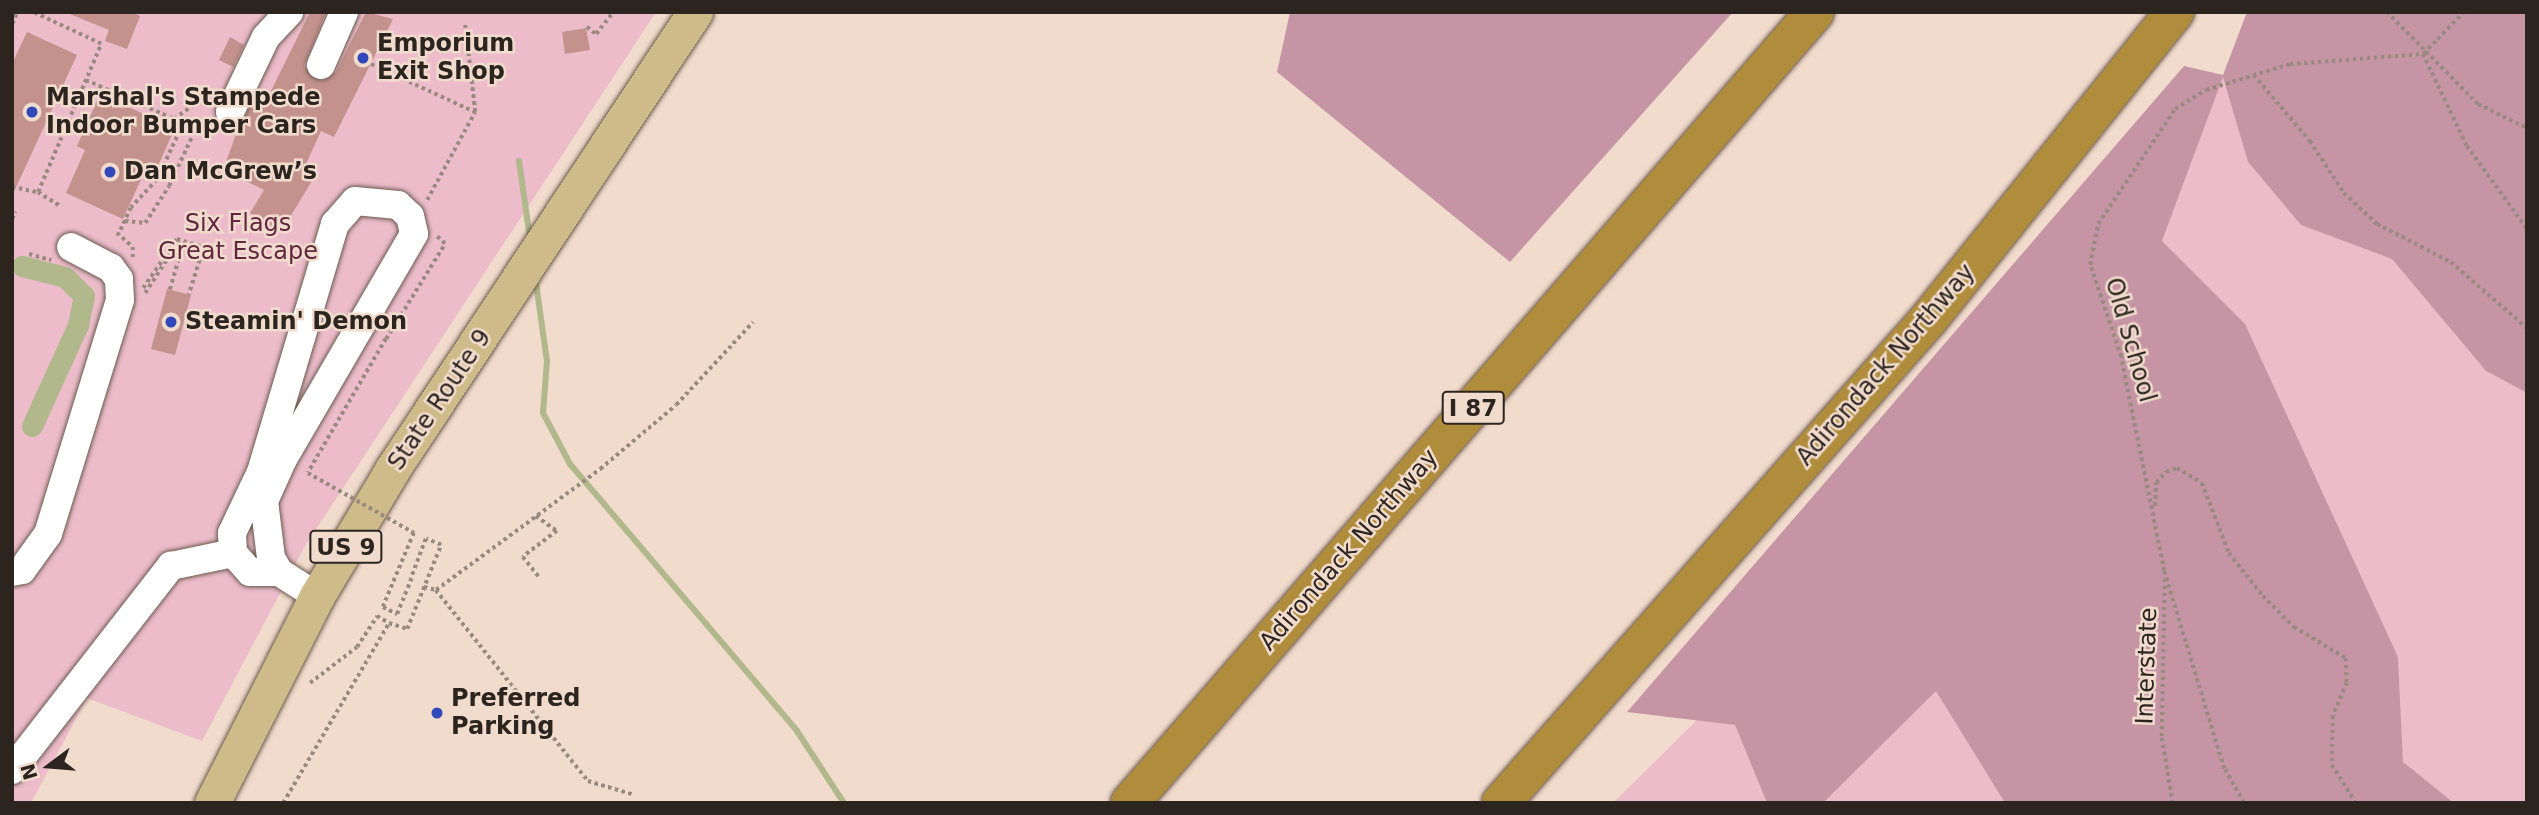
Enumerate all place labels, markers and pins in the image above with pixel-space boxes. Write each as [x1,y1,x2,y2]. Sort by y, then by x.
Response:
place label: Emporium Exit Shop [377,30,514,86]
marker: Emporium Exit Shop [355,50,371,66]
place label: Marshal's Stampede Indoor Bumper Cars [46,84,321,140]
marker: Marshal's Stampede Indoor Bumper Cars [24,104,40,120]
place label: Dan McGrew’s [124,158,317,186]
marker: Dan McGrew’s [102,164,118,180]
place label: Steamin' Demon [185,308,407,336]
marker: Steamin' Demon [163,314,179,330]
place label: Preferred Parking [451,685,581,741]
marker: Preferred Parking [429,705,445,721]

